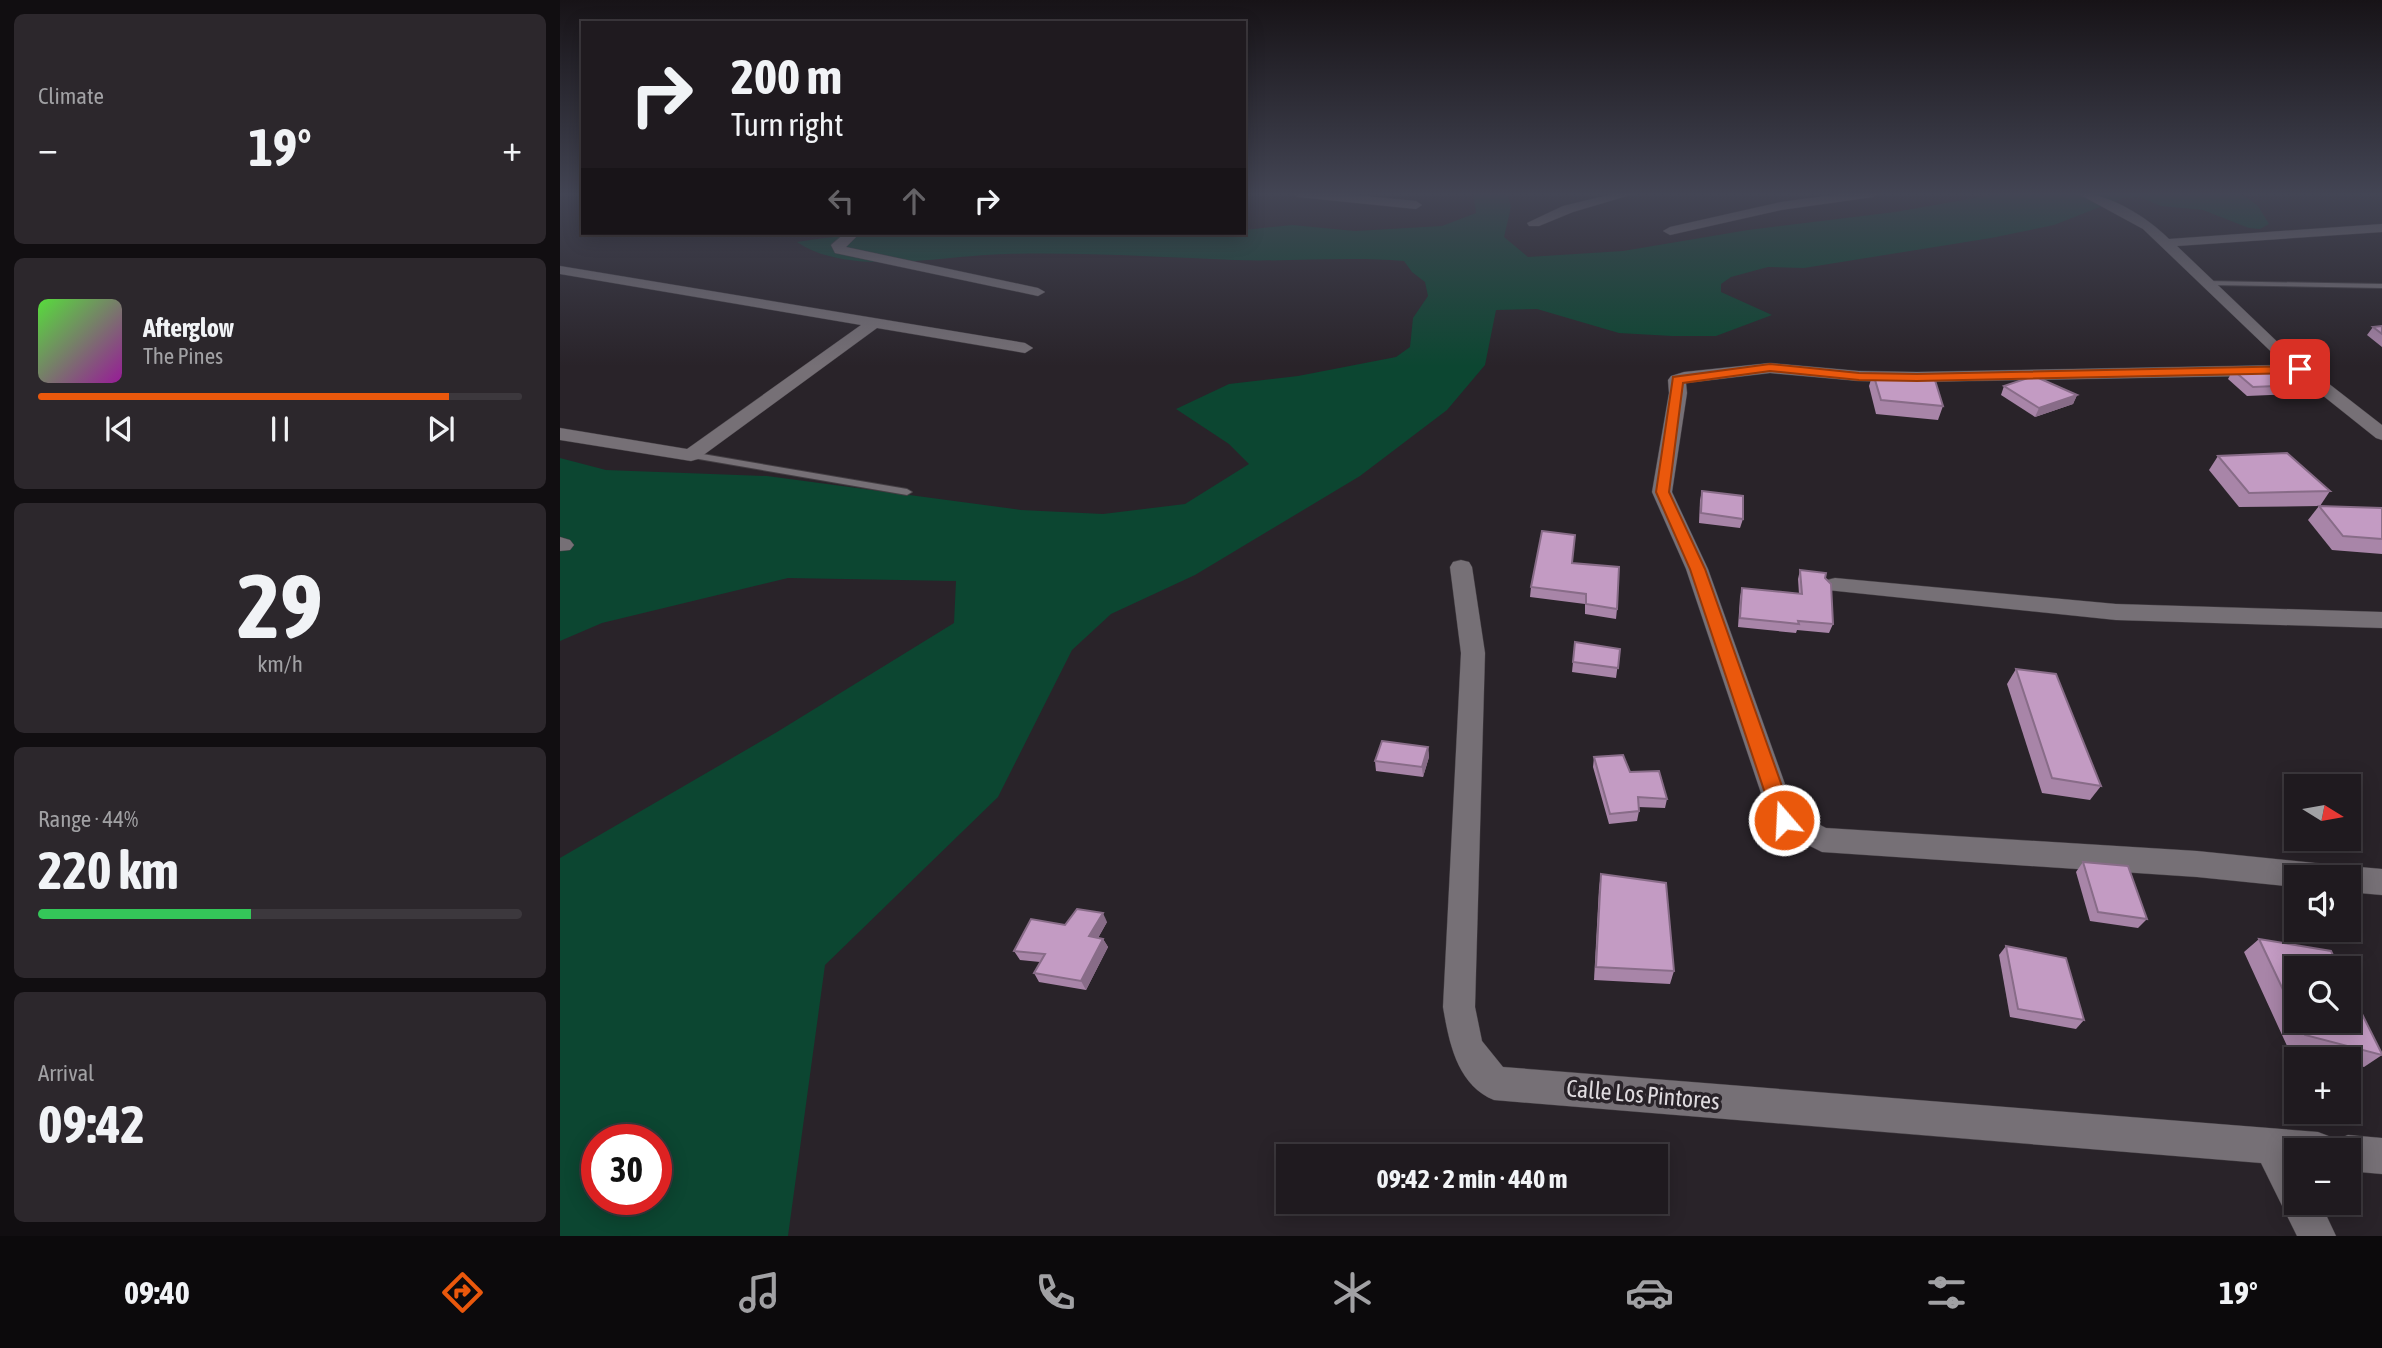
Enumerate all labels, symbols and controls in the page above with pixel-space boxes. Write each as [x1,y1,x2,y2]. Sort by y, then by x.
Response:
text: 200 m [731,48,842,104]
icon: right [616,49,707,140]
text: Climate [38,83,104,109]
text: Turn right [731,106,844,143]
text: 19° [248,117,312,177]
text: − [38,126,58,169]
text: + [502,126,522,169]
icon: left [822,182,860,220]
icon: ahead [895,182,933,220]
icon: right [968,182,1006,220]
text: Afterglow [143,313,234,343]
pin [2270,339,2330,399]
text: The Pines [143,343,223,369]
icon: arrive [2281,350,2319,388]
icon: previous [100,410,138,448]
icon: pause [261,410,299,448]
icon: next [422,410,460,448]
text: 29 [237,553,323,657]
text: km/h [257,651,303,677]
north arrow [2284,774,2361,850]
map controls [2284,774,2361,1215]
position arrow [1747,783,1821,857]
text: Range · 44% [38,806,138,832]
text: 220 km [38,840,179,900]
button: sound [2284,865,2361,942]
button: search [2284,956,2361,1033]
button: + [2284,1047,2361,1124]
text: Arrival [38,1060,94,1086]
street label: Calle Los Pintores [1565,1074,1721,1115]
text: 09:42 [38,1094,145,1154]
speed limit sign: 30 [581,1124,672,1215]
button: − [2284,1138,2361,1215]
text: 09:42 · 2 min · 440 m [1377,1164,1567,1194]
icon: directions [438,1268,487,1317]
icon: music [735,1268,784,1317]
icon: phone [1031,1268,1080,1317]
icon: climate [1328,1268,1377,1317]
icon: car [1625,1268,1674,1317]
icon: filters [1922,1268,1971,1317]
text: 09:40 [124,1274,190,1311]
text: 19° [2219,1274,2258,1311]

